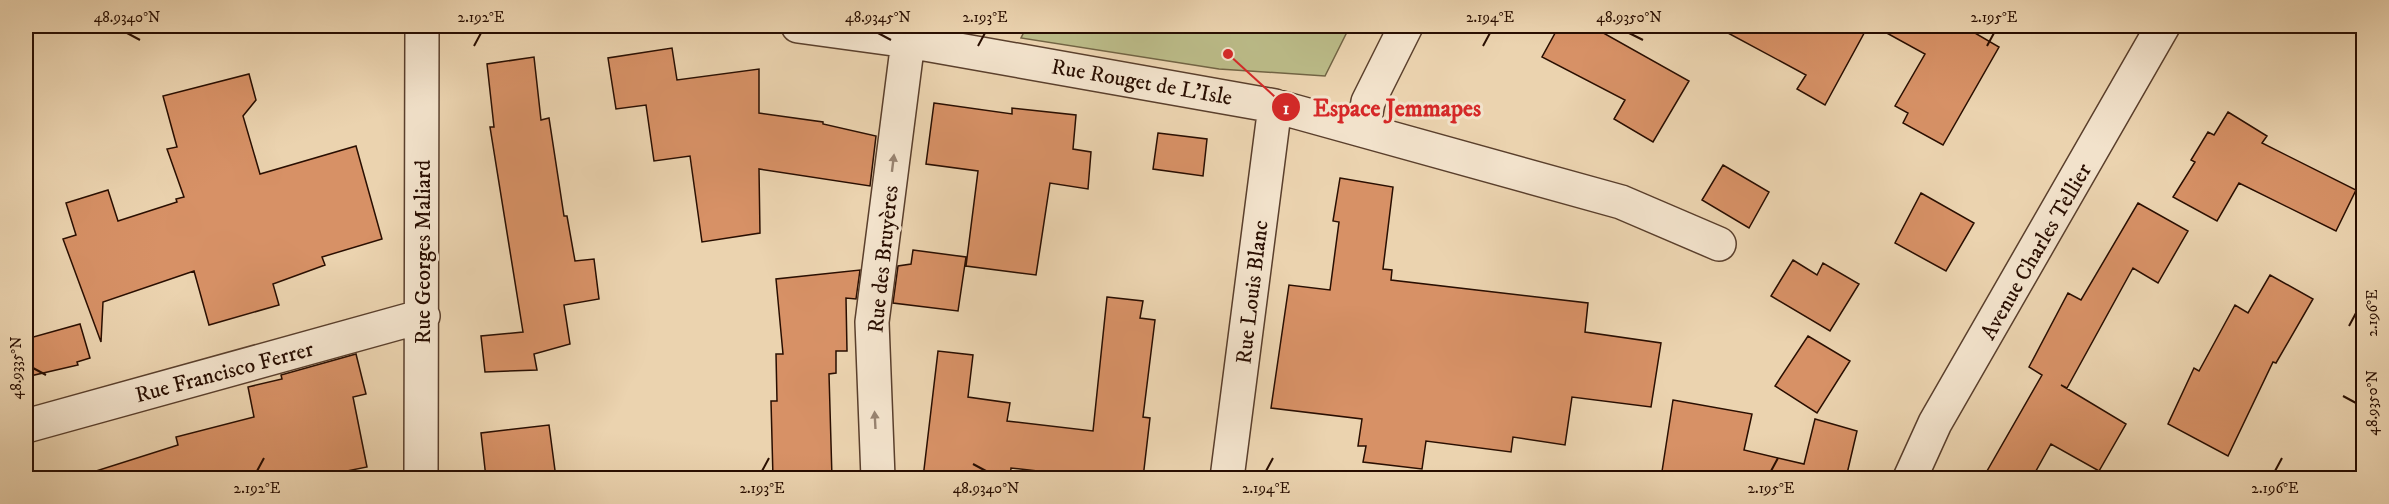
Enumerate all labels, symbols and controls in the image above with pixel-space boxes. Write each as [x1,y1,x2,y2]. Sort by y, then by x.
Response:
text: 48.9340°N [94,8,160,27]
text: 2.192°E [458,8,505,27]
text: 48.9345°N [845,8,911,27]
text: 2.193°E [962,8,1008,27]
text: 2.194°E [1466,8,1514,27]
text: 48.9350°N [1596,8,1662,27]
text: 2.195°E [1971,8,2018,27]
street label: Rue Rouget de L'Isle [1049,53,1234,112]
callout: Espace Jemmapes [1271,86,1493,128]
text: Espace Jemmapes [1313,94,1481,124]
text: 1 [1283,98,1290,120]
one-way arrow [888,154,897,173]
street label: Avenue Charles Tellier [1975,158,2098,345]
street label: Rue Georges Maliard [410,160,437,344]
street label: Rue des Bruyères [862,184,905,334]
street label: Rue Louis Blanc [1230,219,1275,366]
text: 2.196°E [2363,289,2382,337]
street label: Rue Francisco Ferrer [132,335,317,409]
text: 48.9335°N [7,337,26,399]
text: 48.9350°N [2363,370,2382,436]
one-way arrow [870,411,879,430]
text: 2.192°E [234,479,281,498]
text: 2.193°E [739,479,785,498]
text: 48.9340°N [953,479,1019,498]
text: 2.194°E [1242,479,1290,498]
text: 2.195°E [1748,479,1795,498]
text: 2.196°E [2251,479,2299,498]

